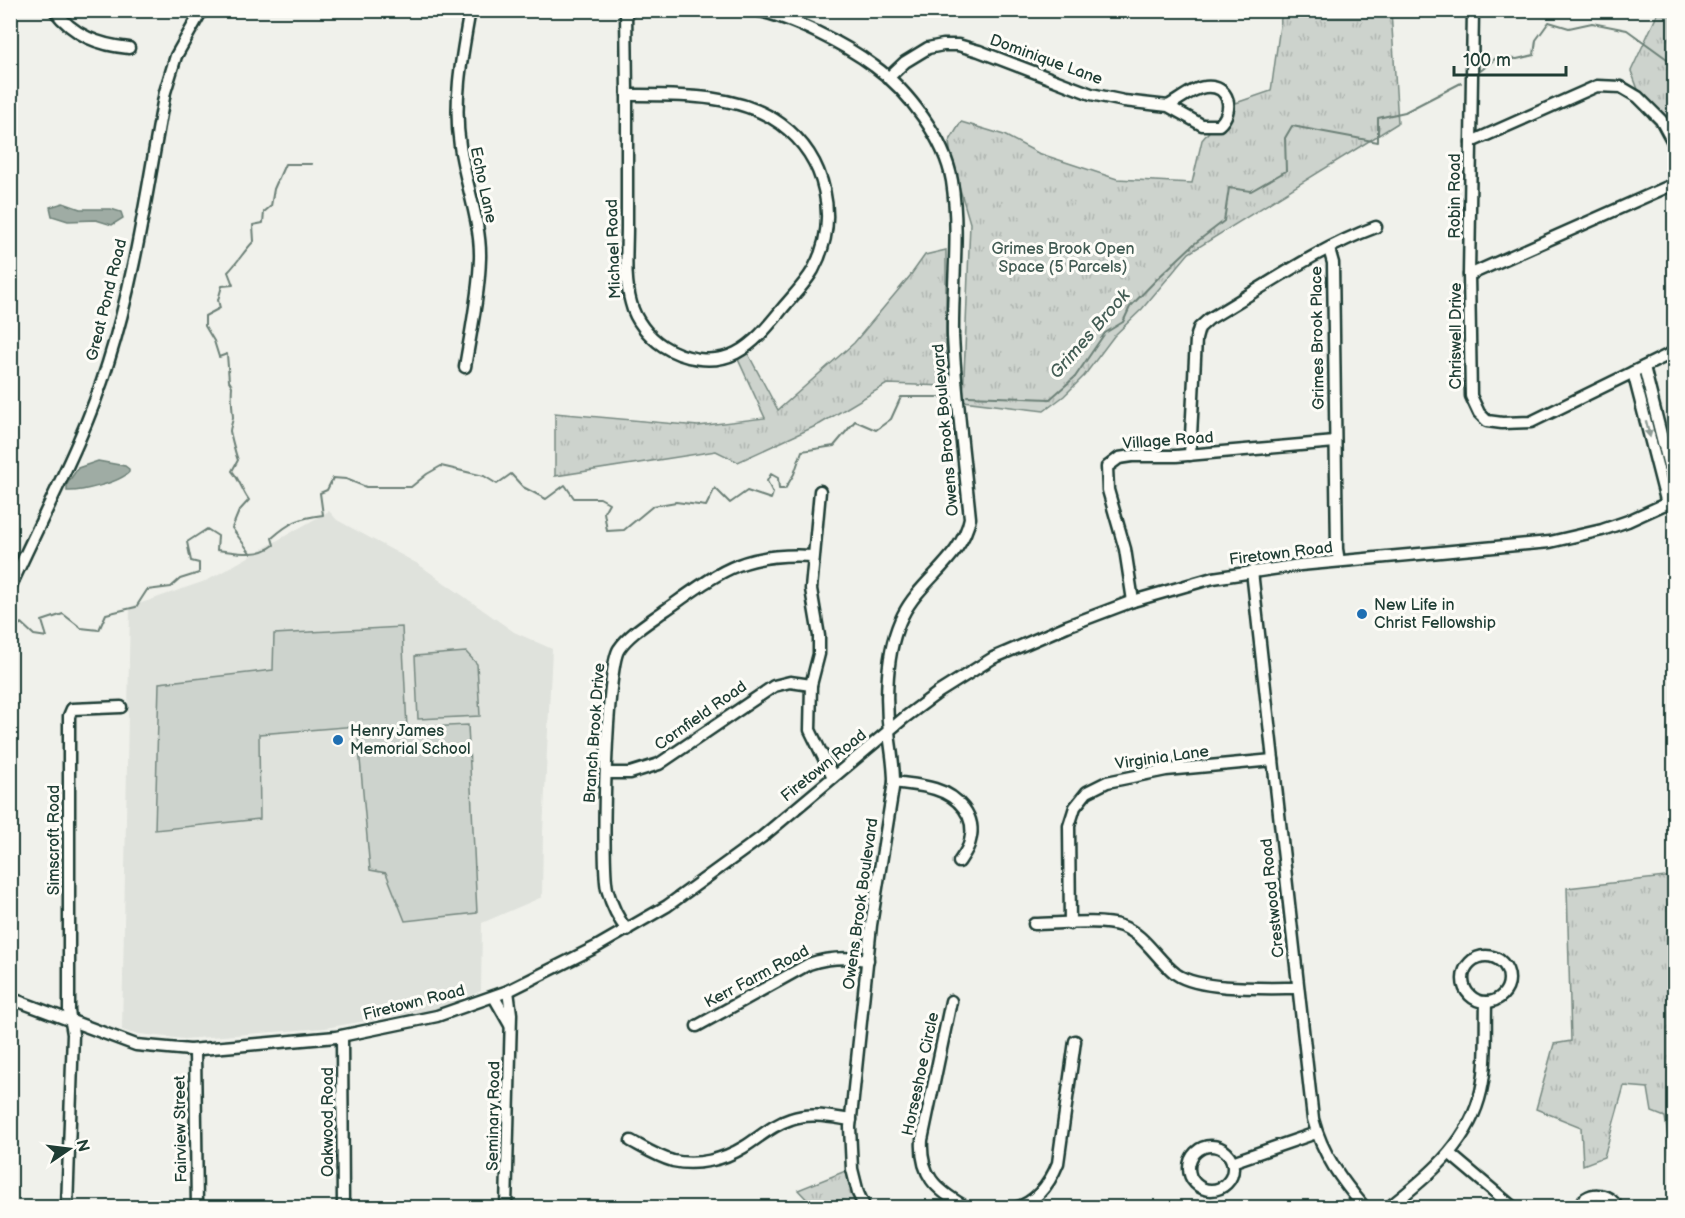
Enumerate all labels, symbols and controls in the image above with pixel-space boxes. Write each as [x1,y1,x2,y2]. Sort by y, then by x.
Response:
street label: Dominique Lane [987,31,1105,89]
scale bar [1454,39,1566,77]
text: 100 m [1463,50,1511,71]
street label: Echo Lane [466,145,500,225]
street label: Robin Road [1446,153,1465,239]
street label: Michael Road [603,199,625,299]
street label: Great Pond Road [83,237,131,363]
park label: Grimes Brook Open Space (5 Parcels) [991,240,1135,277]
street label: Grimes Brook Place [1307,265,1329,410]
street label: Chriswell Drive [1447,282,1466,389]
water label: Grimes Brook [1046,284,1135,383]
street label: Owens Brook Boulevard [929,343,963,517]
one-way arrow [1644,420,1653,438]
street label: Village Road [1122,428,1214,454]
street label: Firetown Road [1228,538,1334,570]
place label: New Life in Christ Fellowship [1374,596,1496,633]
marker: New Life in Christ Fellowship [1355,607,1369,621]
street label: Branch Brook Drive [581,662,609,804]
street label: Cornfield Road [651,677,751,755]
place label: Henry James Memorial School [350,722,471,759]
street label: Firetown Road [777,726,871,806]
marker: Henry James Memorial School [331,733,345,747]
street label: Virginia Lane [1114,742,1211,774]
street label: Simscroft Road [45,785,64,895]
street label: Owens Brook Boulevard [840,817,882,991]
street label: Crestwood Road [1257,837,1289,959]
street label: Kerr Farm Road [701,941,813,1013]
street label: Firetown Road [361,981,467,1025]
street label: Horseshoe Circle [899,1010,943,1137]
street label: Seminary Road [484,1061,504,1171]
street label: Oakwood Road [319,1067,338,1177]
street label: Fairview Street [171,1075,191,1183]
north arrow [39,1119,99,1179]
text: N [71,1138,93,1154]

